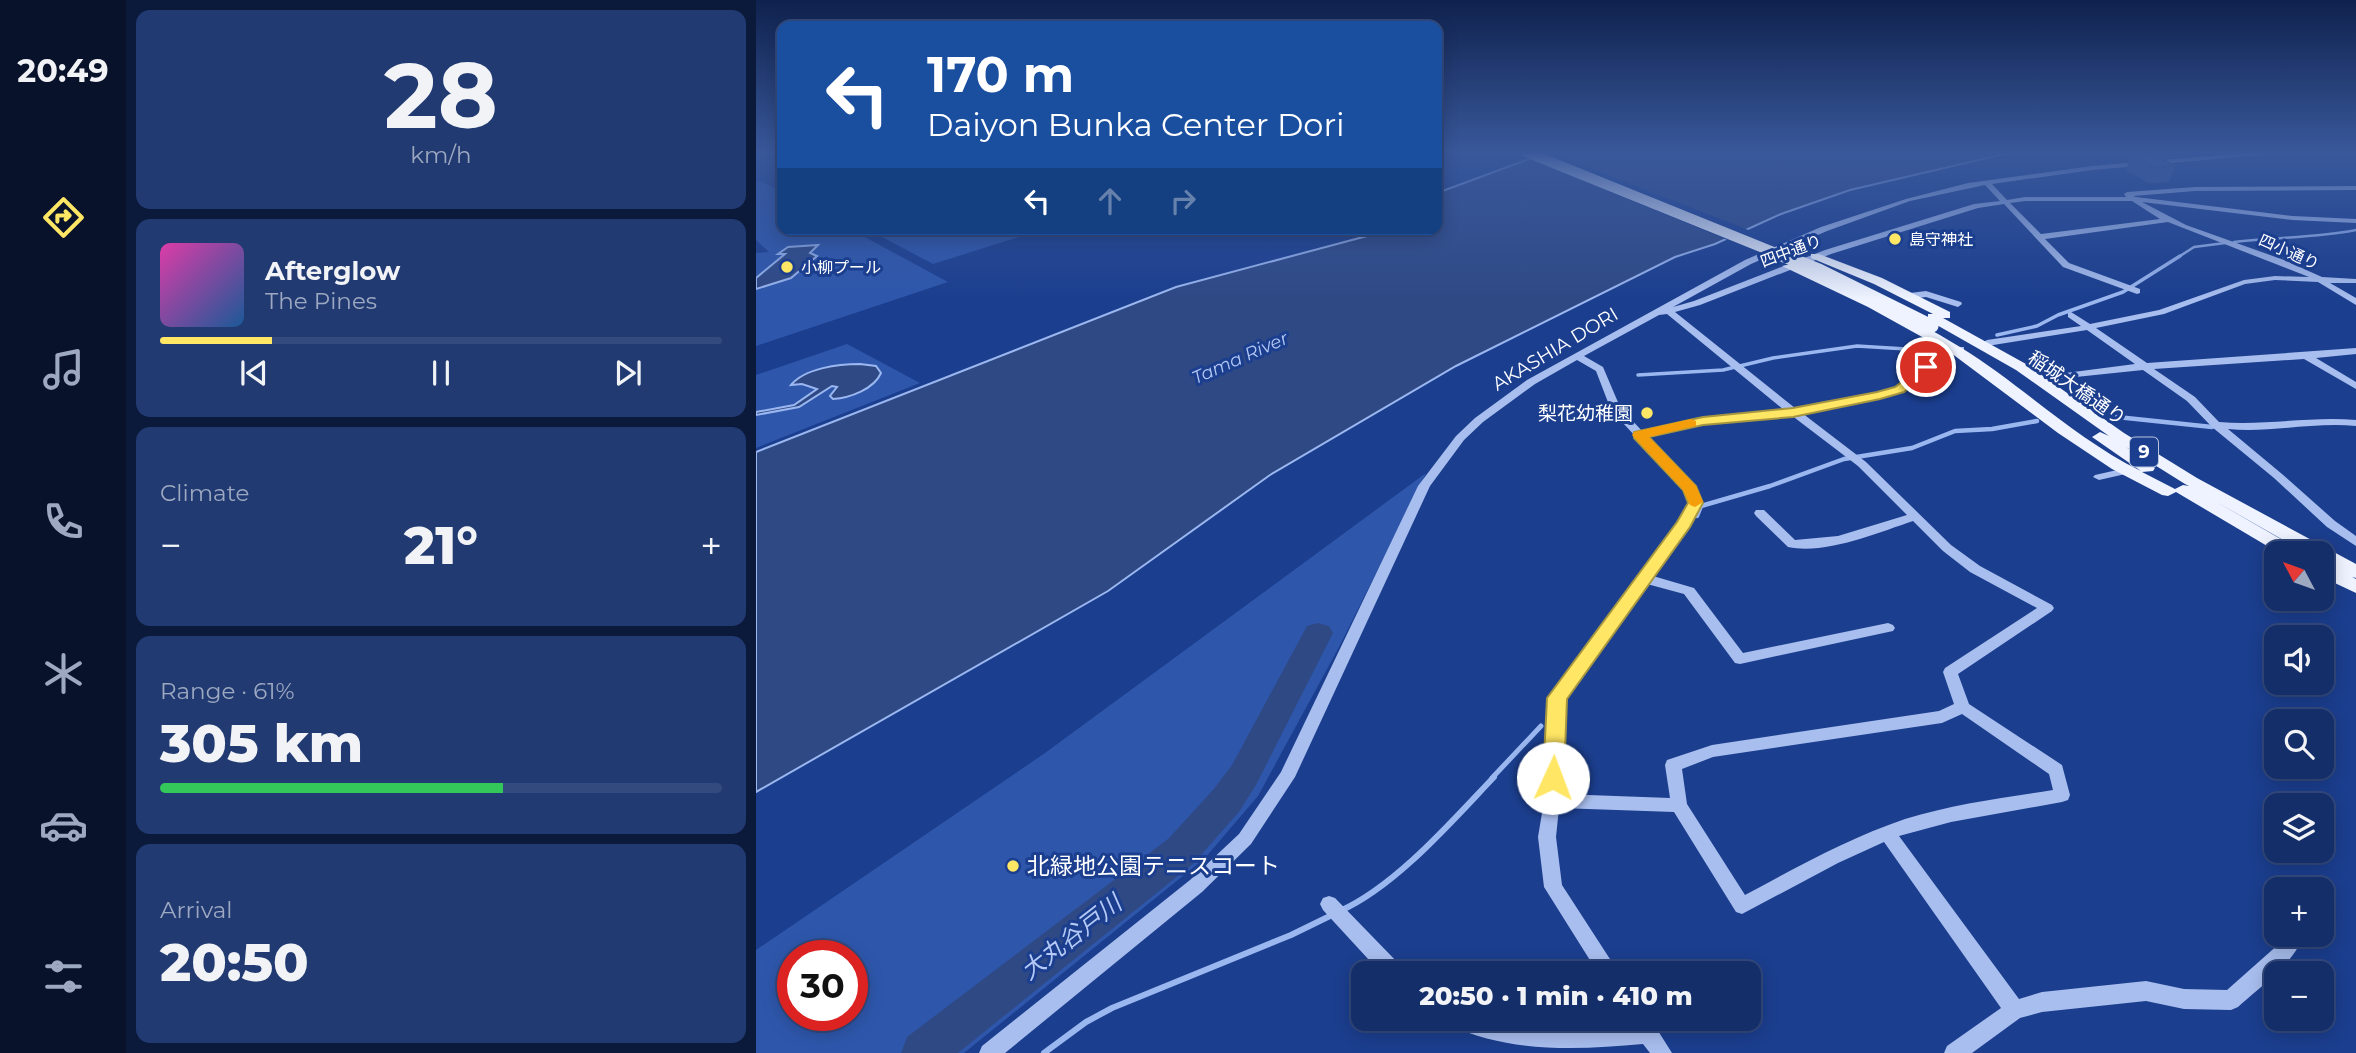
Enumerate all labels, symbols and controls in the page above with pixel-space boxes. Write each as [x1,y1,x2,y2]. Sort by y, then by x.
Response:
text: 28 [384,40,498,151]
text: 170 m [927,45,1074,104]
icon: left [812,49,903,140]
text: 20:49 [17,51,109,90]
text: Daiyon Bunka Center Dori [927,105,1345,144]
text: km/h [410,141,472,169]
icon: left [1018,182,1056,220]
icon: ahead [1091,182,1129,220]
icon: right [1164,182,1202,220]
icon: directions [39,193,88,242]
place label: 島守神社 [1909,230,1973,249]
street label: 四小通り [2256,230,2322,274]
street label: 四中通り [1758,231,1824,271]
marker: 島守神社 [1887,231,1903,247]
text: Afterglow [265,255,400,287]
place label: 小柳プール [801,258,881,277]
marker: 小柳プール [779,259,795,275]
text: The Pines [265,287,377,315]
street label: AKASHIA DORI [1488,302,1622,396]
water label: Tama River [1188,327,1292,389]
pin [1896,337,1956,397]
icon: music [39,345,88,394]
street label: 稲城大橋通り [2024,346,2130,430]
icon: arrive [1907,348,1945,386]
icon: previous [235,354,273,392]
icon: pause [422,354,460,392]
icon: next [609,354,647,392]
place label: 梨花幼稚園 [1538,402,1633,425]
marker: 梨花幼稚園 [1639,405,1655,421]
road number: 9 [2130,438,2158,466]
text: Climate [160,479,249,507]
icon: phone [39,497,88,546]
text: 21° [404,514,478,577]
text: − [160,522,182,569]
text: + [700,522,722,569]
north arrow [2264,541,2334,611]
map controls [2264,541,2334,1031]
button: sound [2264,625,2334,695]
icon: climate [39,649,88,698]
text: Range · 61% [160,677,295,705]
button: search [2264,709,2334,779]
text: 305 km [160,712,363,775]
position arrow [1516,741,1590,815]
button: layers [2264,793,2334,863]
icon: car [39,801,88,850]
place label: 北緑地公園テニスコート [1027,852,1280,880]
marker: 北緑地公園テニスコート [1005,858,1021,874]
button: + [2264,877,2334,947]
water label: 大丸谷戸川 [1015,887,1130,985]
text: Arrival [160,896,233,924]
text: 20:50 [160,931,309,994]
speed limit sign: 30 [777,940,868,1031]
icon: filters [39,952,88,1001]
button: − [2264,961,2334,1031]
text: 20:50 · 1 min · 410 m [1419,980,1693,1012]

